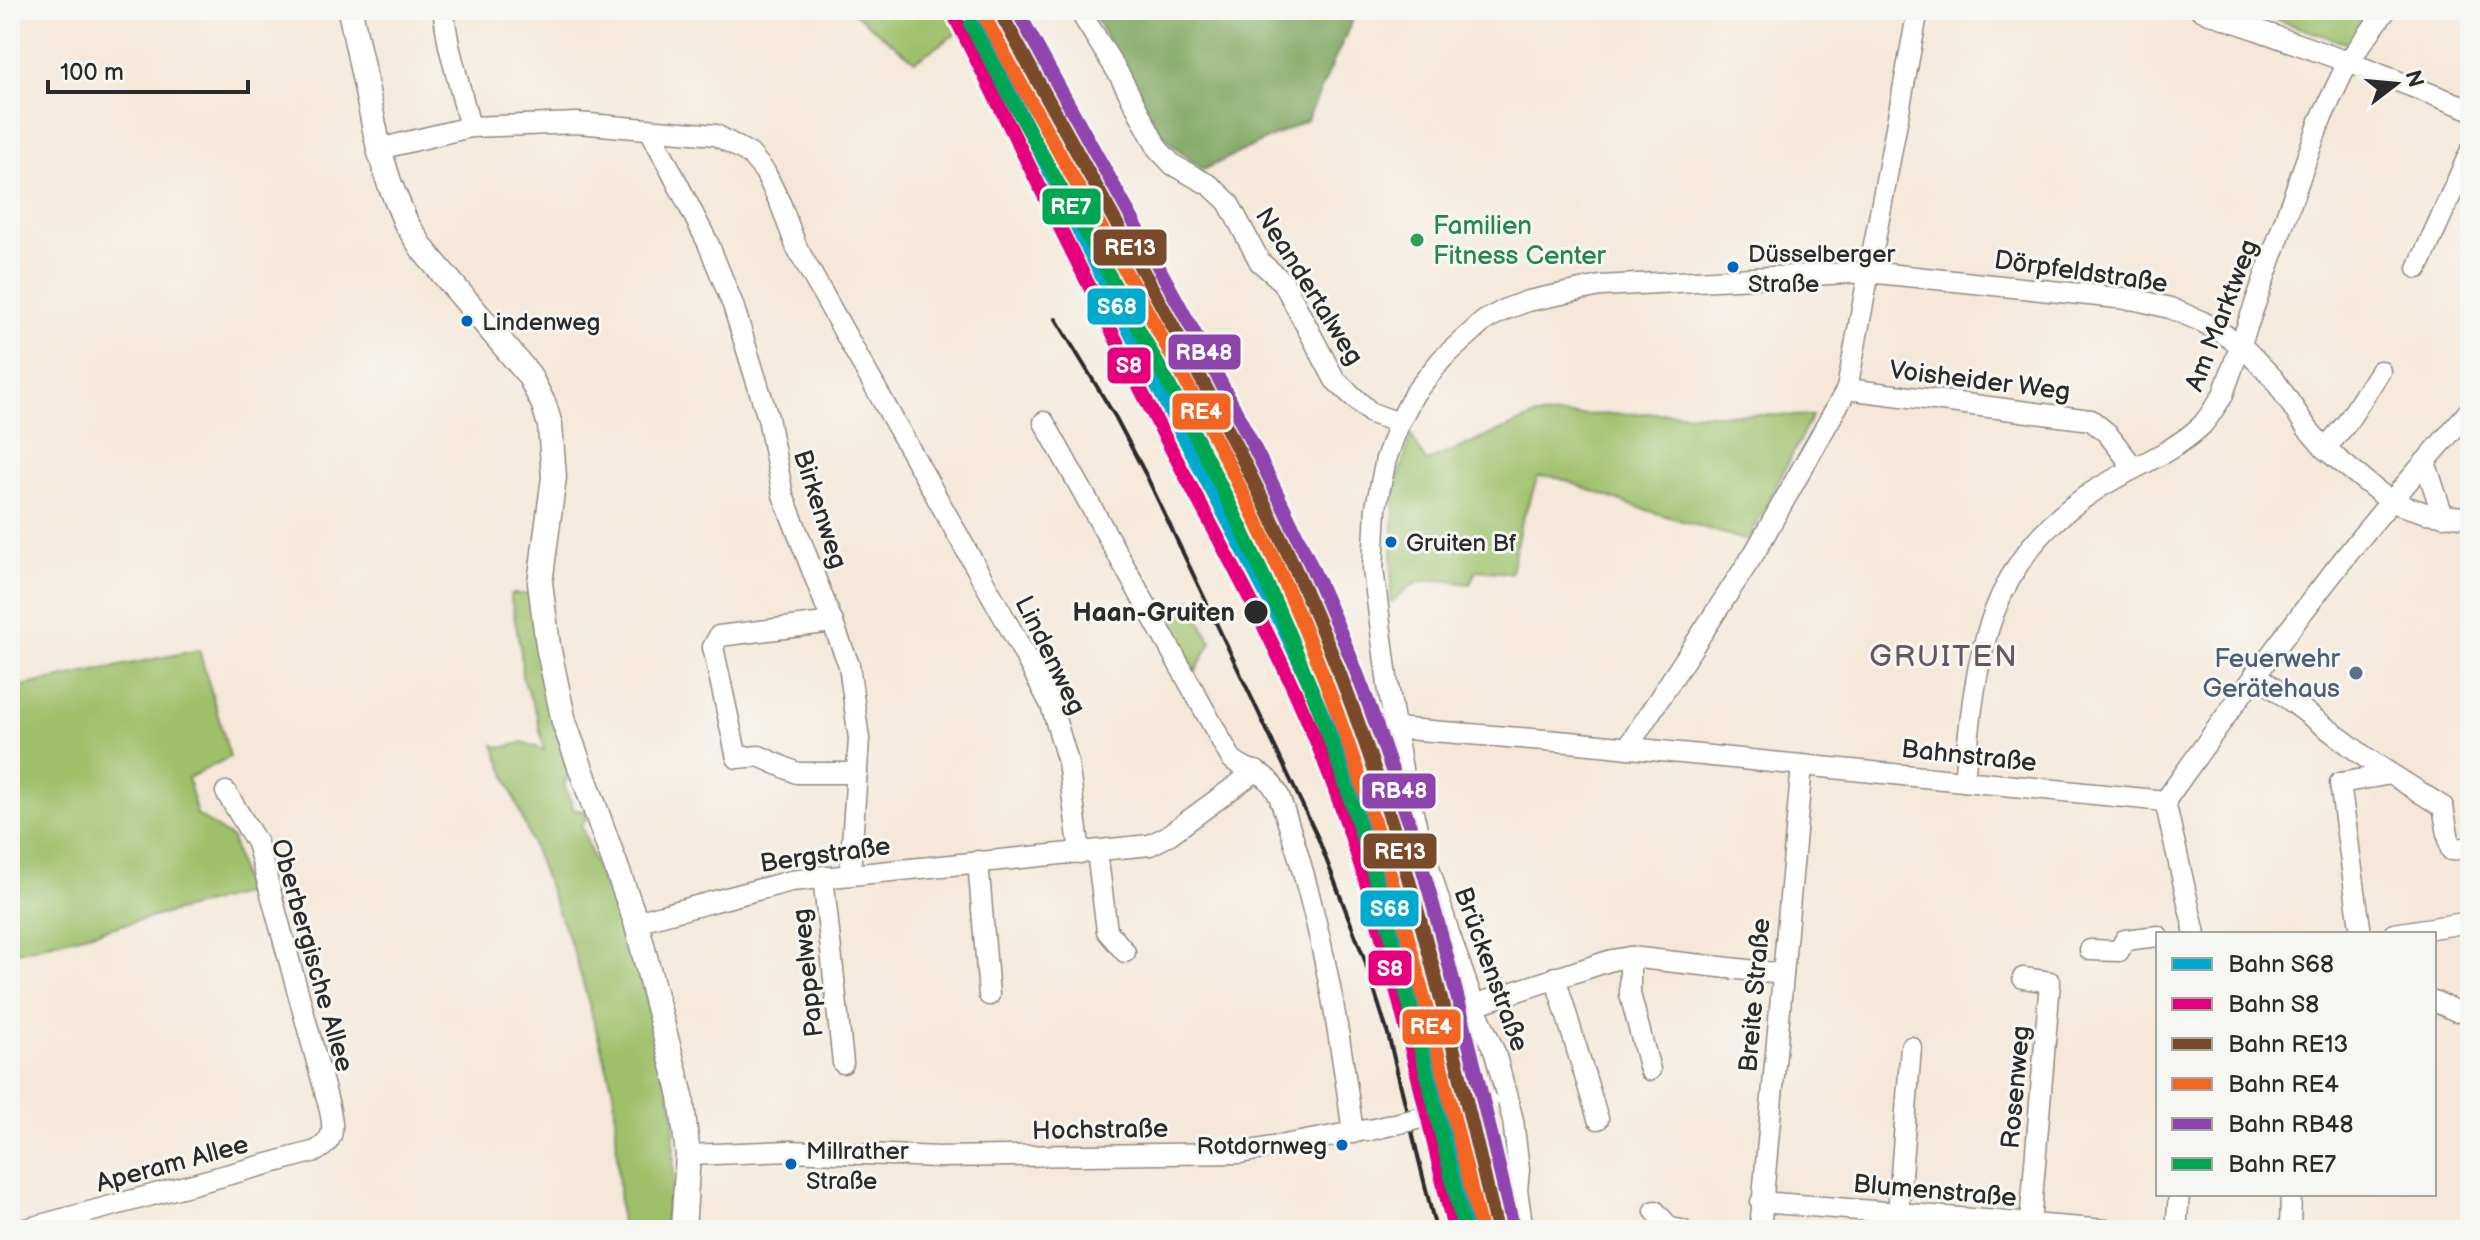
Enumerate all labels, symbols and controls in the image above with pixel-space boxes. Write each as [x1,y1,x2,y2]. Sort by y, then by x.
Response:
scale bar [48,44,248,94]
north arrow [2356,44,2436,124]
text: 100 m [60,58,124,87]
text: N [2399,67,2429,91]
line badge: RE7 [1041,187,1102,226]
text: RE7 [1050,194,1092,221]
street label: Neandertalweg [1248,202,1369,371]
place label: Familien Fitness Center [1433,211,1607,272]
line badge: RE13 [1092,228,1168,267]
marker: Familien Fitness Center [1408,231,1426,249]
text: RE13 [1104,235,1156,262]
street label: Am Marktweg [2179,235,2266,396]
place label: Düsselberger Straße [1748,240,1895,299]
street label: Dörpfeldstraße [1992,245,2170,300]
marker: Düsselberger Straße [1725,259,1741,275]
line badge: S68 [1086,287,1147,326]
text: S68 [1097,294,1137,321]
place label: Lindenweg [482,308,600,337]
marker: Lindenweg [459,313,475,329]
line badge: RB48 [1167,333,1242,371]
text: RB48 [1176,340,1232,367]
line badge: S8 [1106,346,1152,385]
text: S8 [1116,353,1142,380]
street label: Voisheider Weg [1888,355,2072,408]
line badge: RE4 [1171,392,1232,431]
text: RE4 [1180,399,1222,426]
street label: Birkenweg [786,446,853,573]
place label: Gruiten Bf [1406,529,1517,558]
marker: Gruiten Bf [1383,534,1399,550]
street label: Lindenweg [1008,591,1092,720]
place label: Haan-Gruiten [1073,598,1235,629]
marker: Haan-Gruiten [1242,598,1270,626]
district label: GRUITEN [1869,639,2019,675]
place label: Feuerwehr Gerätehaus [2202,644,2341,705]
marker: Feuerwehr Gerätehaus [2347,664,2365,682]
street label: Bahnstraße [1900,734,2038,779]
line badge: RB48 [1361,772,1437,810]
text: RB48 [1371,778,1427,805]
street label: Bergstraße [758,831,892,880]
line badge: RE13 [1362,832,1438,870]
street label: Oberbergische Allee [263,835,360,1075]
text: RE13 [1374,839,1426,866]
street label: Brückenstraße [1447,883,1535,1056]
line badge: S68 [1359,889,1420,928]
text: S68 [1370,896,1410,923]
street label: Pappelweg [786,907,831,1039]
street label: Breite Straße [1733,917,1778,1073]
legend [2156,932,2436,1196]
line badge: S8 [1367,949,1413,987]
text: Bahn S68 [2228,950,2334,979]
text: S8 [1377,956,1403,983]
text: Bahn S8 [2228,990,2319,1019]
line badge: RE4 [1401,1008,1462,1046]
text: RE4 [1410,1014,1452,1041]
street label: Rosenweg [1996,1024,2037,1150]
text: Bahn RE13 [2228,1030,2348,1059]
text: Bahn RE4 [2228,1070,2339,1099]
text: Bahn RB48 [2228,1110,2353,1139]
street label: Hochstraße [1032,1114,1168,1147]
street label: Aperam Allee [93,1129,252,1200]
place label: Rotdornweg [1197,1132,1327,1161]
place label: Millrather Straße [806,1137,909,1196]
marker: Rotdornweg [1334,1137,1350,1153]
text: Bahn RE7 [2228,1150,2336,1179]
marker: Millrather Straße [783,1156,799,1172]
street label: Blumenstraße [1852,1169,2018,1214]

